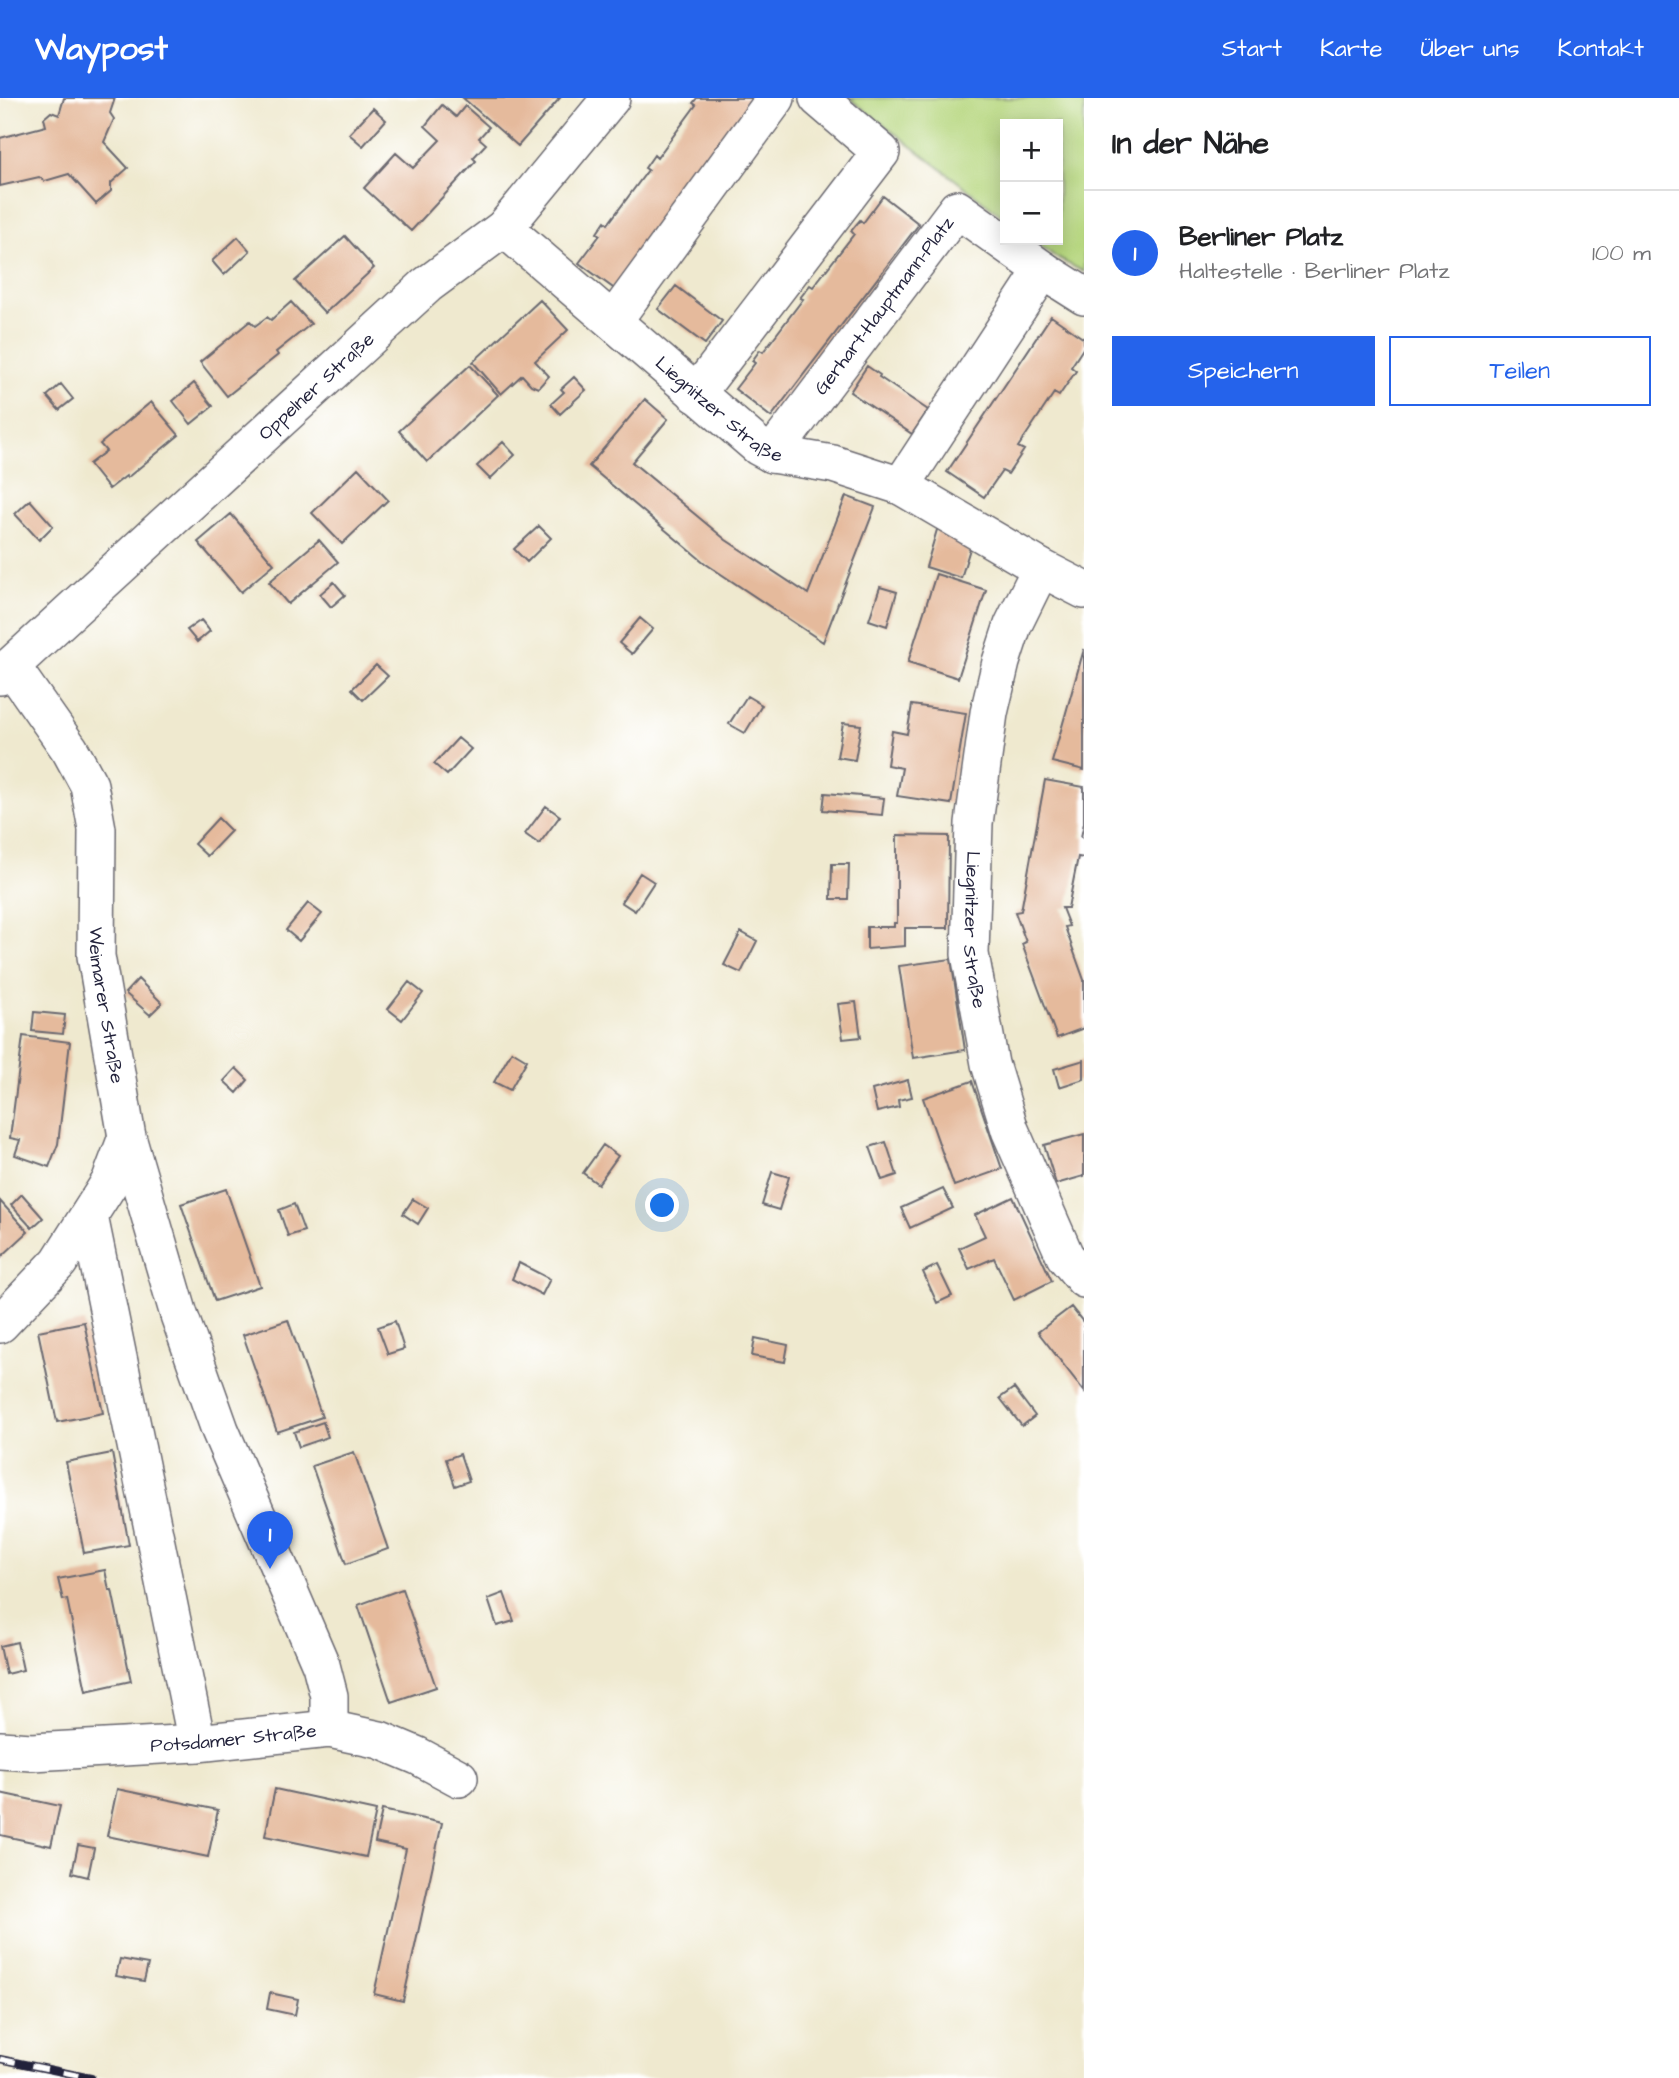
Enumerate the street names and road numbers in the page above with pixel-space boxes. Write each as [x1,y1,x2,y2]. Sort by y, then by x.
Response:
street label: Gerhart-Hauptmann-Platz [808,210,961,400]
street label: Oppelner Straße [252,326,380,447]
street label: Liegnitzer Straße [649,350,784,469]
street label: Liegnitzer Straße [956,851,993,1011]
street label: Weimarer Straße [82,927,131,1085]
street label: Potsdamer Straße [150,1717,318,1759]

